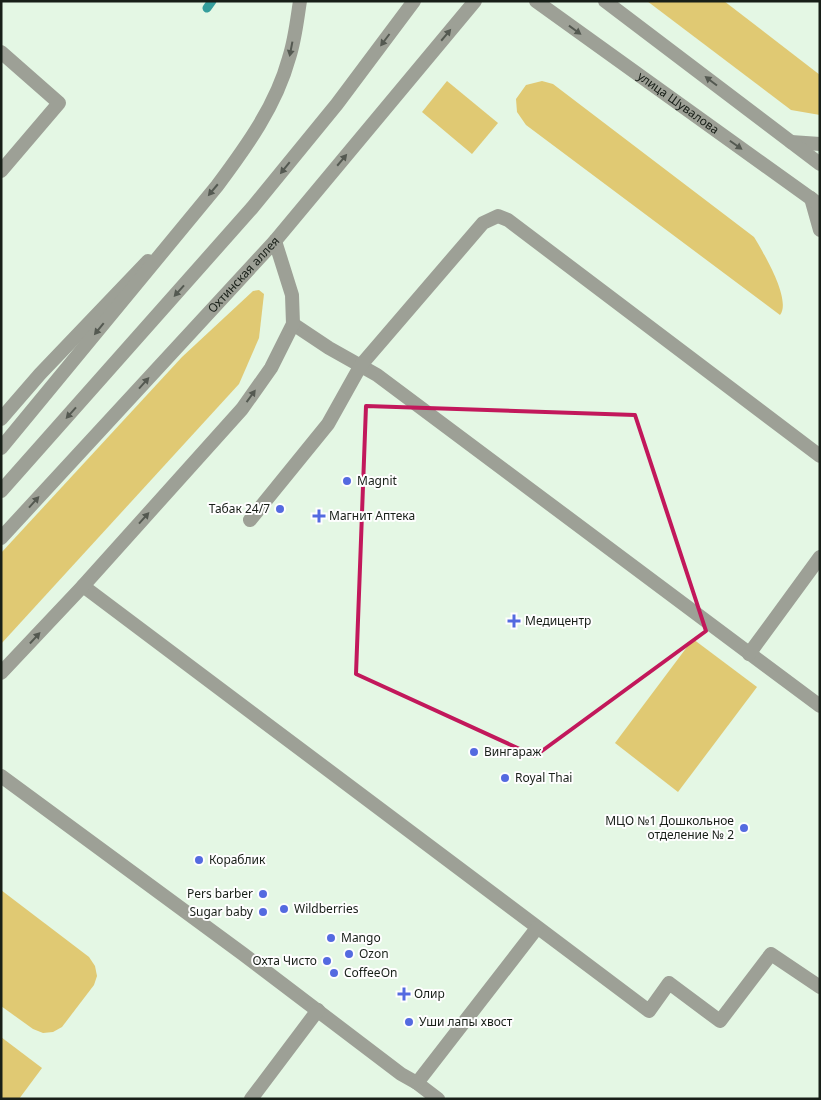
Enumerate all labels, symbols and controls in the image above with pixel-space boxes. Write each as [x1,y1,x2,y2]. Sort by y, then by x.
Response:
one-way arrow [568,25,582,35]
one-way arrow [441,29,452,42]
one-way arrow [380,33,390,47]
one-way arrow [287,42,295,57]
street label: улица Шувалова [634,68,723,138]
one-way arrow [705,76,718,87]
one-way arrow [729,140,743,150]
one-way arrow [337,154,348,167]
one-way arrow [279,161,290,174]
one-way arrow [208,183,219,196]
street label: Охтинская аллея [204,233,283,317]
one-way arrow [173,285,185,297]
one-way arrow [93,322,104,335]
one-way arrow [138,377,150,389]
one-way arrow [246,390,257,403]
one-way arrow [65,406,77,418]
place label: Magnit [357,472,398,489]
marker: Magnit [341,475,353,487]
one-way arrow [28,497,40,509]
place label: Табак 24/7 [209,500,270,517]
marker: Табак 24/7 [274,503,286,515]
place label: Магнит Аптека [329,507,415,524]
marker: Магнит Аптека [313,510,325,522]
one-way arrow [139,511,150,524]
place label: Медицентр [525,612,591,629]
marker: Медицентр [507,614,521,628]
one-way arrow [29,632,41,644]
place label: Вингараж [484,743,542,760]
marker: Вингараж [468,746,480,758]
place label: Royal Thai [515,769,572,786]
marker: Royal Thai [499,772,511,784]
place label: МЦО №1 Дошкольное отделение № 2 [605,812,734,843]
marker: МЦО №1 Дошкольное отделение № 2 [738,822,750,834]
place label: Кораблик [209,851,266,868]
marker: Кораблик [193,854,205,866]
place label: Pers barber [187,885,253,902]
marker: Pers barber [257,888,269,900]
place label: Wildberries [294,900,359,917]
place label: Sugar baby [189,903,254,920]
marker: Wildberries [278,903,290,915]
marker: Sugar baby [257,906,269,918]
place label: Mango [341,929,381,946]
marker: Mango [325,932,337,944]
place label: Ozon [359,945,389,962]
marker: Ozon [343,948,355,960]
place label: Охта Чисто [253,952,317,969]
marker: Охта Чисто [321,955,333,967]
place label: CoffeeOn [344,964,397,981]
marker: CoffeeOn [328,967,340,979]
place label: Олир [414,985,445,1002]
marker: Олир [398,988,410,1000]
place label: Уши лапы хвост [419,1013,513,1030]
marker: Уши лапы хвост [403,1016,415,1028]

